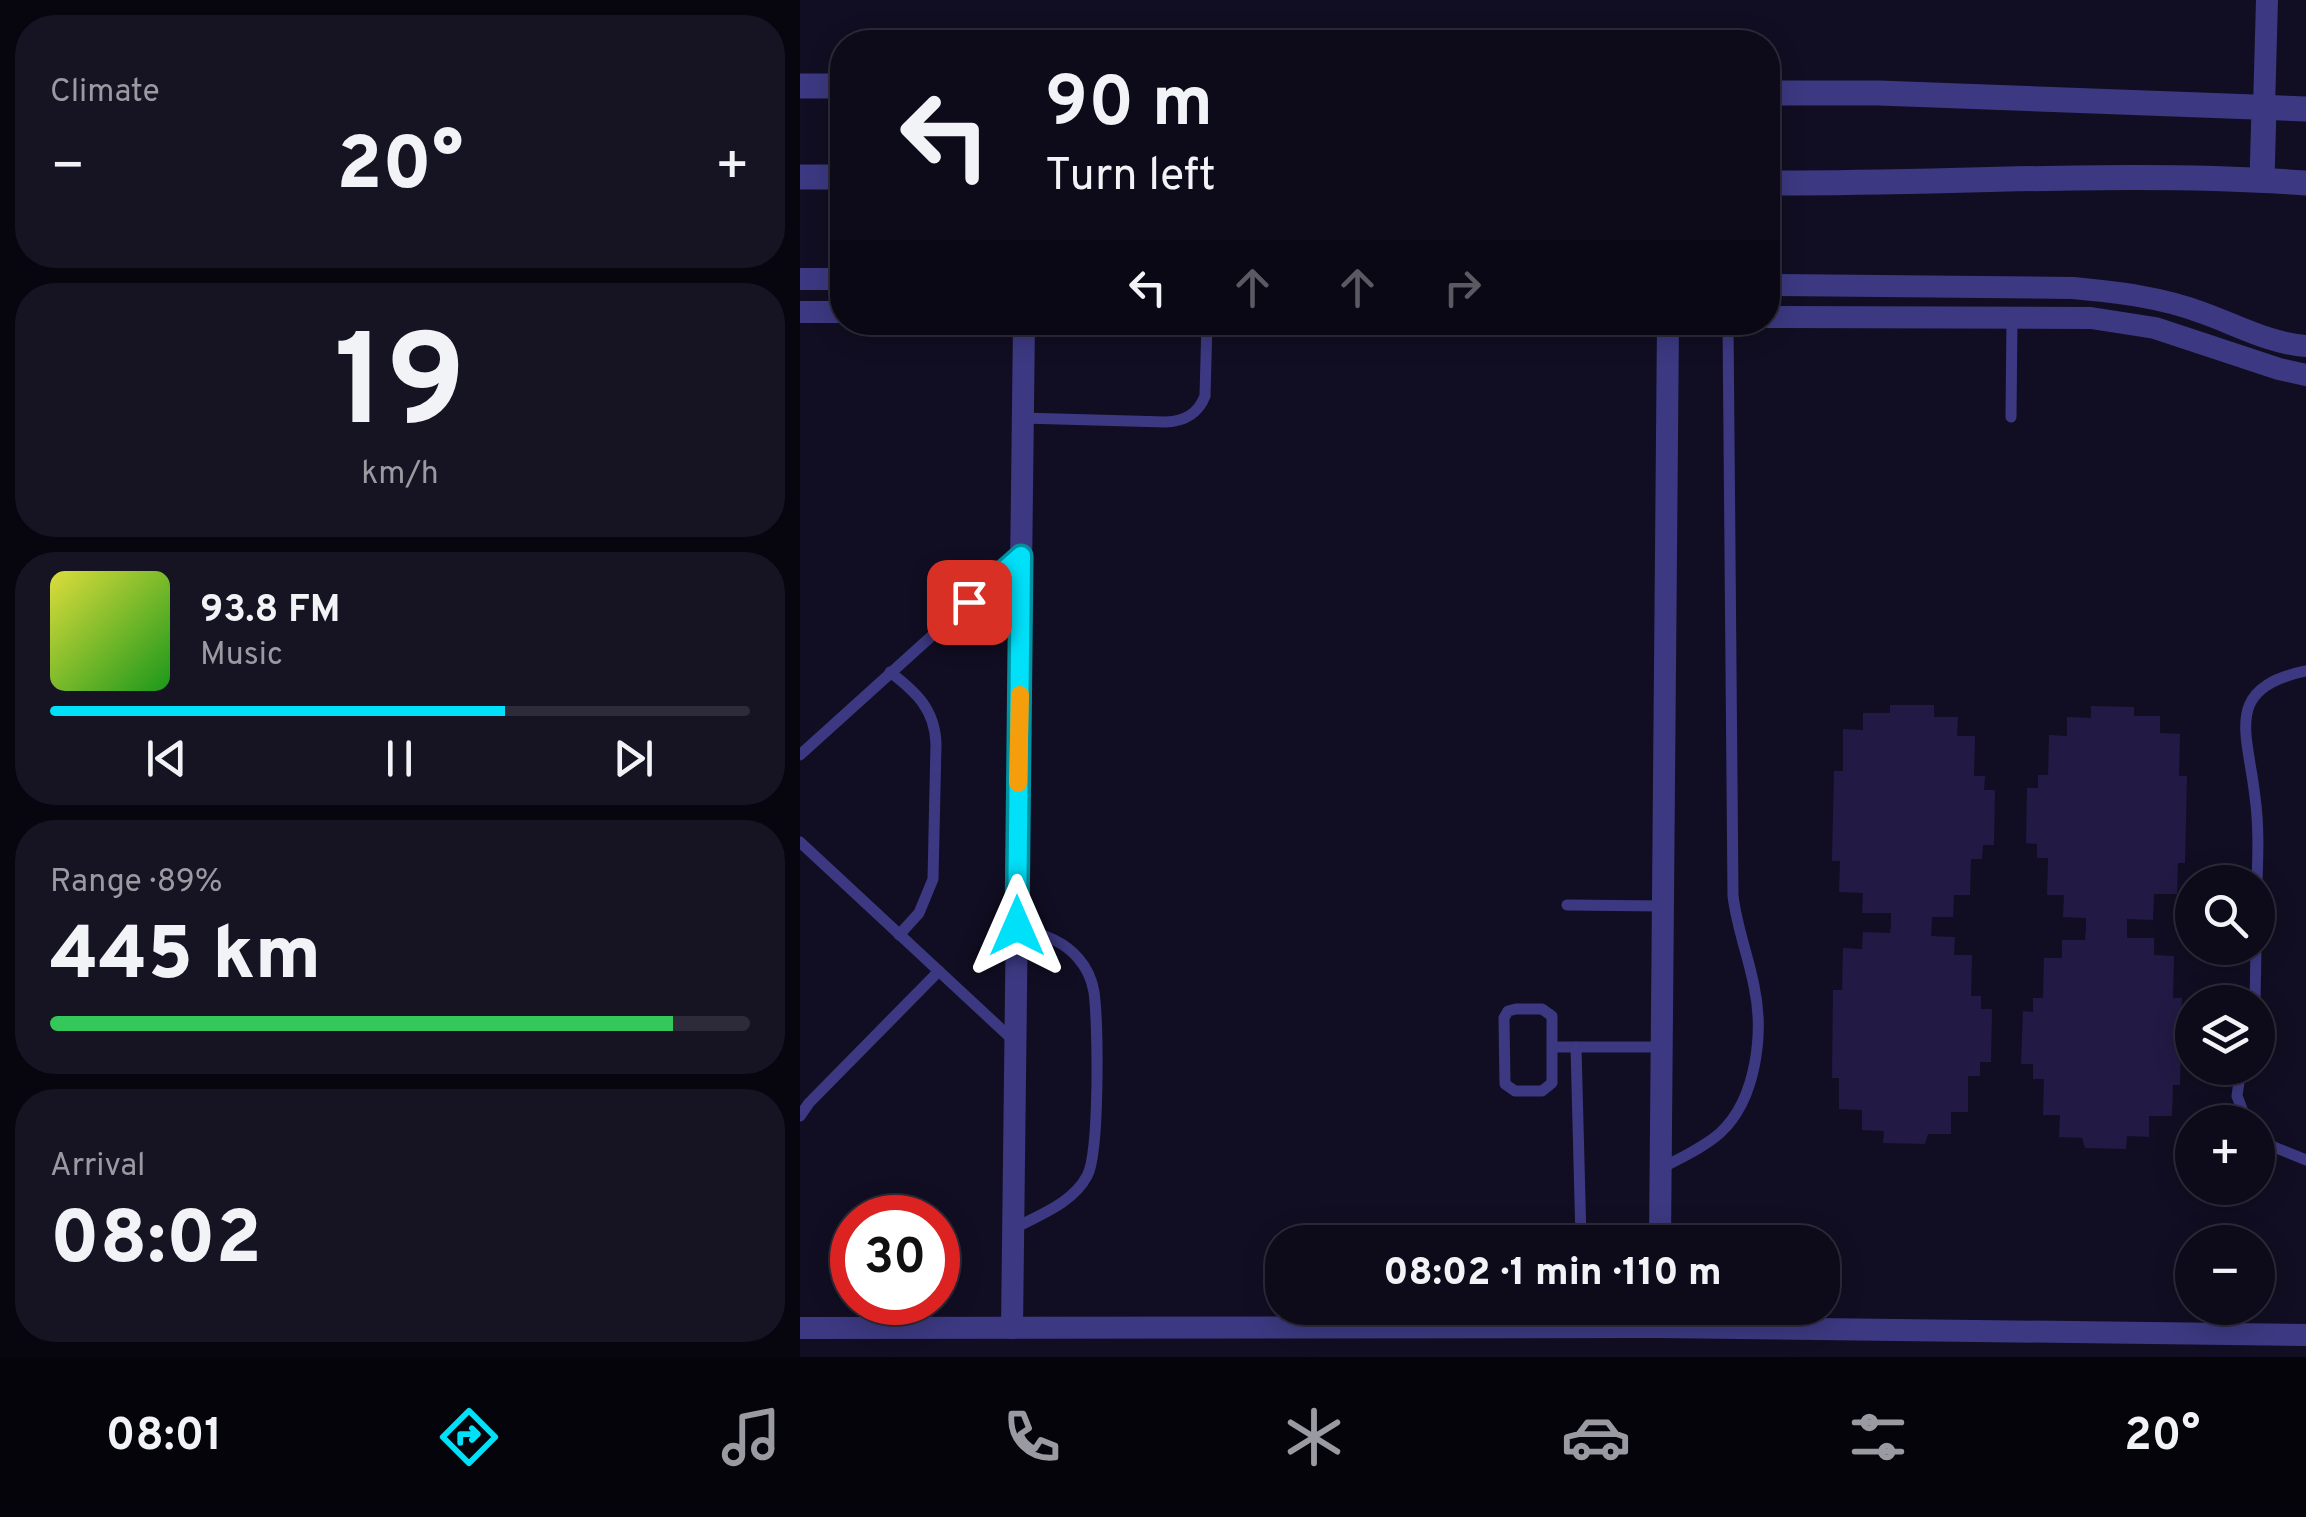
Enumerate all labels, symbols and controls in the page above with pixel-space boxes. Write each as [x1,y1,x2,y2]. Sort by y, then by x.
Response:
text: 90 m [1045,62,1213,151]
icon: left [880,70,1010,200]
text: Climate [50,73,160,113]
text: 20° [337,121,463,216]
text: − [50,134,85,204]
text: + [715,134,750,204]
text: Turn left [1045,149,1216,206]
icon: left [1120,260,1175,315]
icon: ahead [1225,260,1280,315]
icon: ahead [1330,260,1385,315]
icon: right [1435,260,1490,315]
text: 19 [334,307,466,472]
text: km/h [361,455,439,495]
pin [927,560,1012,645]
icon: arrive [942,575,997,630]
text: 93.8 FM [200,587,341,636]
text: Music [200,636,283,676]
icon: previous [139,731,194,786]
icon: pause [372,731,427,786]
icon: next [606,731,661,786]
text: Range · 89% [50,863,223,903]
map controls [2175,865,2275,1325]
button: search [2175,865,2275,965]
position arrow [965,874,1069,978]
text: 445 km [50,911,321,1006]
button: layers [2175,985,2275,1085]
button: + [2175,1105,2275,1205]
text: Arrival [50,1147,145,1187]
text: 08:02 [50,1195,262,1290]
speed limit sign: 30 [830,1195,960,1325]
button: − [2175,1225,2275,1325]
text: 08:02 · 1 min · 110 m [1383,1250,1722,1299]
icon: directions [434,1402,504,1472]
icon: music [716,1402,786,1472]
icon: phone [997,1402,1067,1472]
icon: climate [1279,1402,1349,1472]
icon: car [1561,1402,1631,1472]
icon: filters [1843,1402,1913,1472]
text: 08:01 [106,1409,222,1466]
text: 20° [2124,1409,2200,1466]

